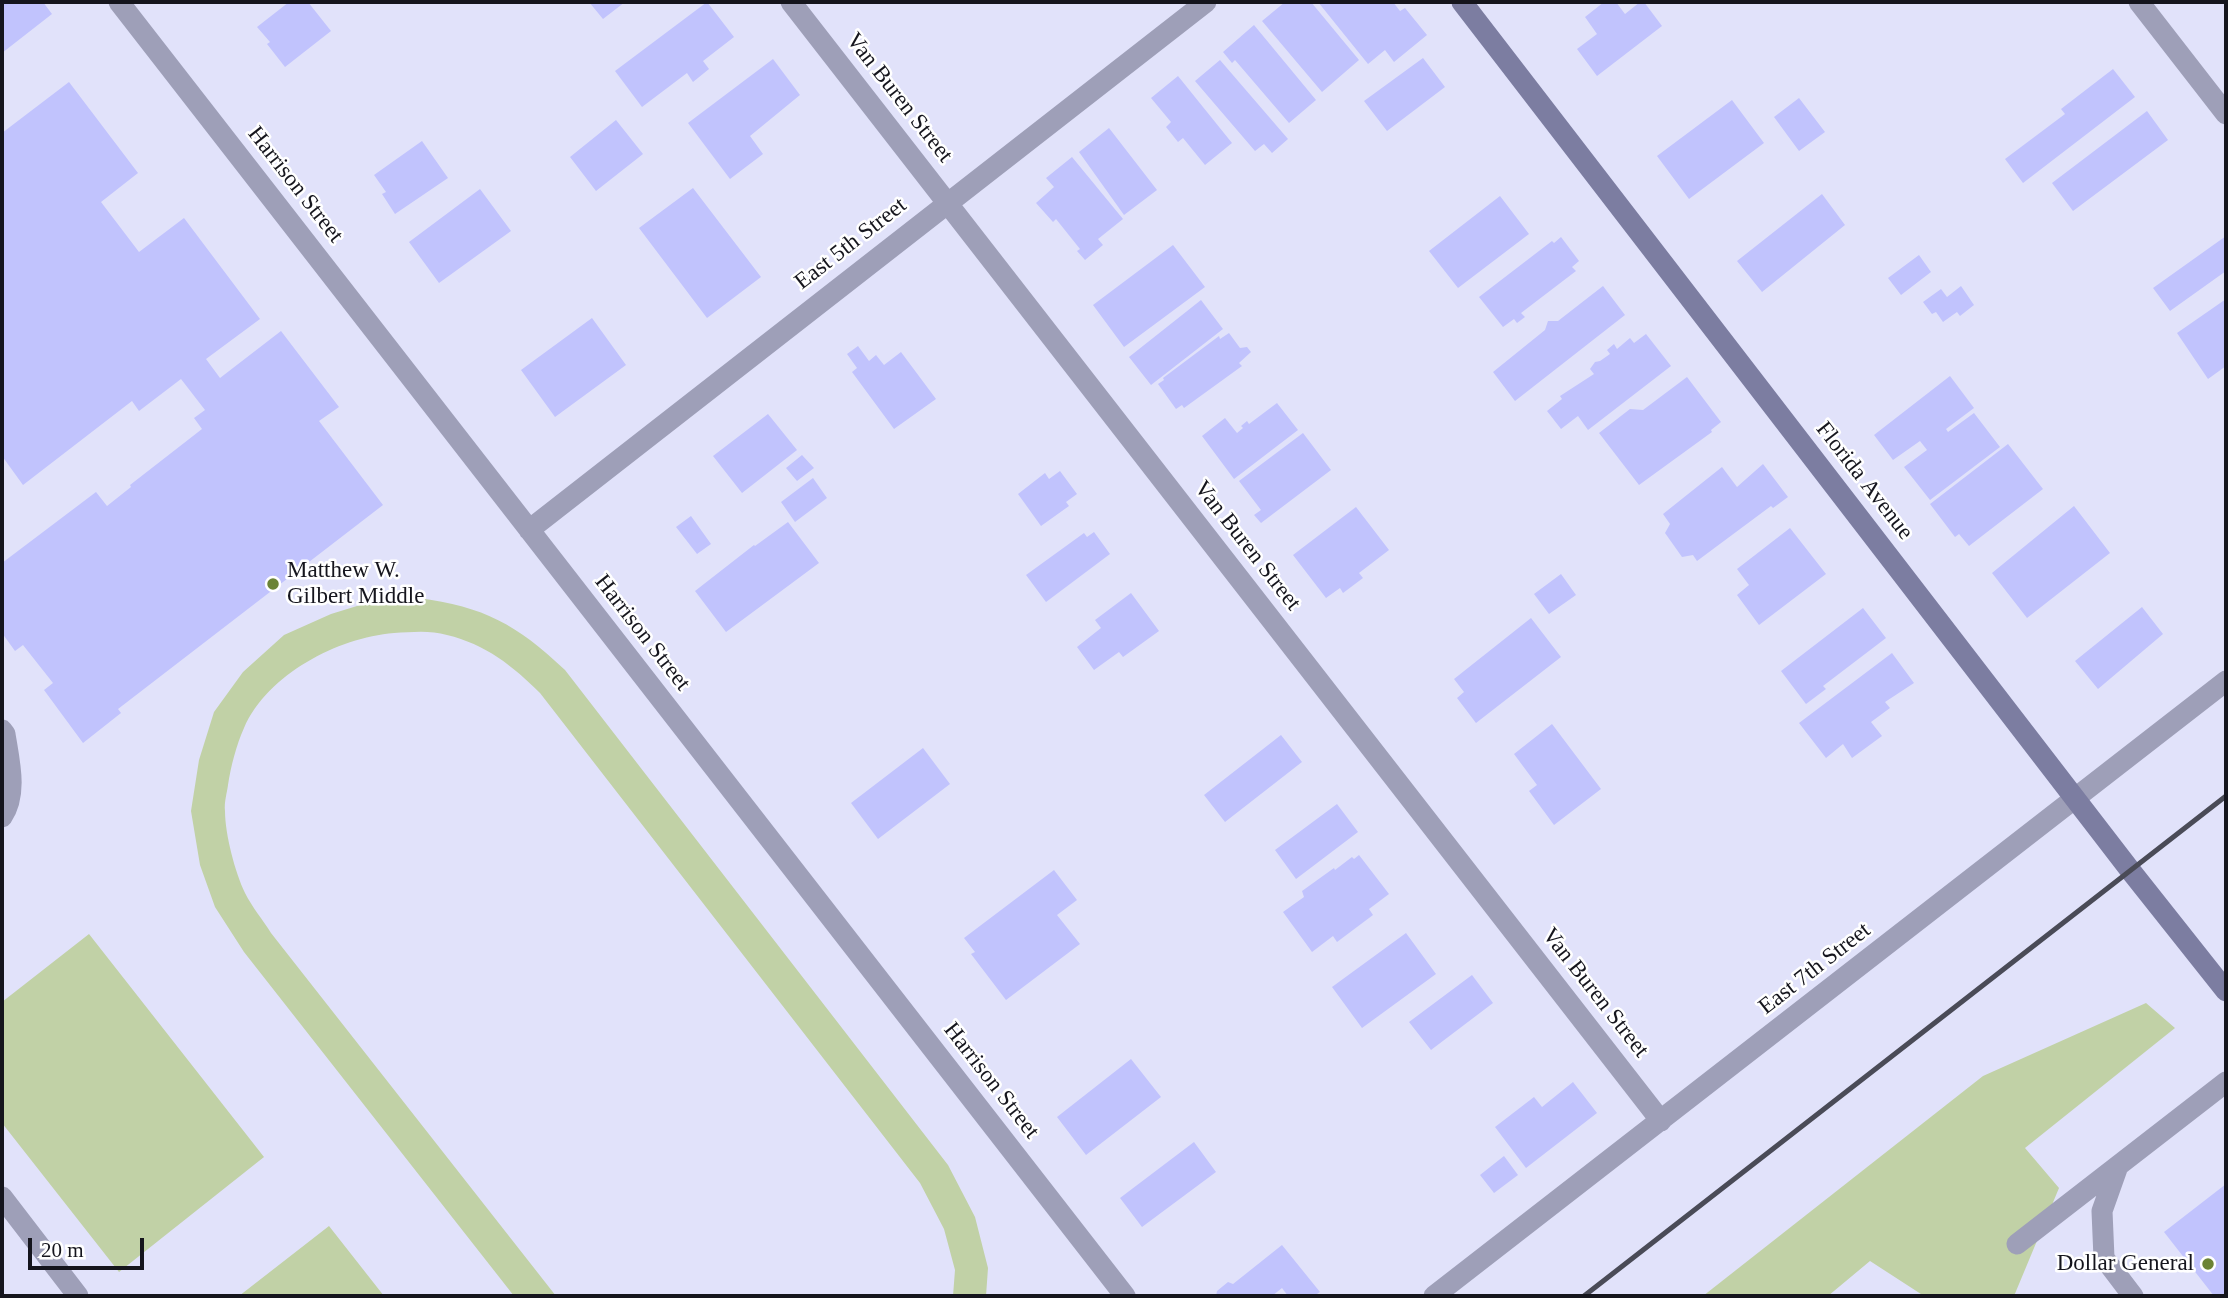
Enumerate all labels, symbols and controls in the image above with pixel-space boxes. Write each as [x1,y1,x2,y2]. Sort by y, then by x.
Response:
street label: Van Buren Street [840,28,958,168]
street label: Harrison Street [241,121,349,249]
street label: East 5th Street [790,192,912,296]
street label: Florida Avenue [1809,417,1919,545]
street label: Van Buren Street [1188,476,1306,616]
place label: Matthew W. Gilbert Middle [287,557,424,611]
street label: Harrison Street [588,569,696,697]
marker: Matthew W. Gilbert Middle [265,576,281,592]
street label: East 7th Street [1754,917,1876,1021]
street label: Van Buren Street [1536,923,1654,1063]
street label: Harrison Street [937,1017,1045,1145]
scale bar [32,1224,147,1268]
text: 20 m [41,1238,84,1262]
place label: Dollar General [2057,1250,2194,1278]
marker: Dollar General [2200,1256,2216,1272]

